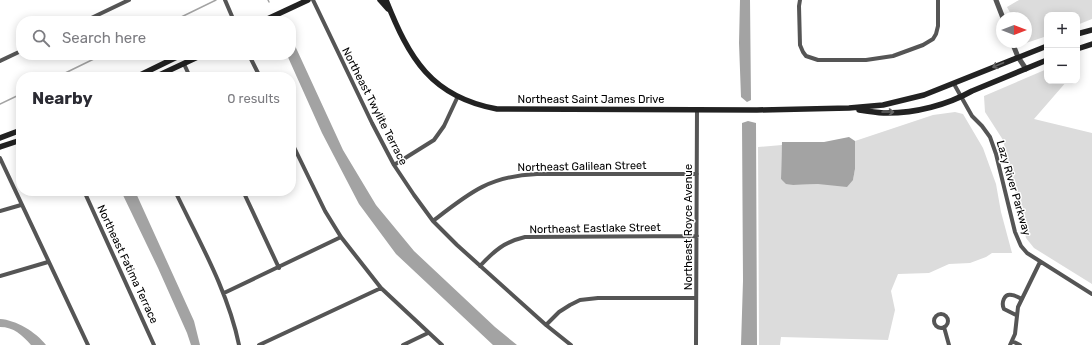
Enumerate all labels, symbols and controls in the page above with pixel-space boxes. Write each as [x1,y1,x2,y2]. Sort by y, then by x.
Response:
north arrow [996,12,1032,48]
map controls [1044,12,1080,84]
button: + [1044,12,1080,48]
search box [16,16,296,60]
icon: search [30,27,52,49]
text: Search here [62,29,146,47]
street label: Northeast Twylite Terrace [339,45,410,167]
button: − [1044,48,1080,84]
one-way arrow [992,62,1004,70]
text: Nearby [32,88,93,108]
text: 0 results [227,91,280,106]
street label: Northeast Saint James Drive [518,93,664,106]
one-way arrow [881,108,894,116]
street label: Lazy River Parkway [994,139,1033,237]
street label: Northeast Galilean Street [517,159,647,174]
street label: Northeast Royce Avenue [682,164,695,290]
street label: Northeast Fatima Terrace [94,203,161,326]
street label: Northeast Eastlake Street [529,221,662,236]

